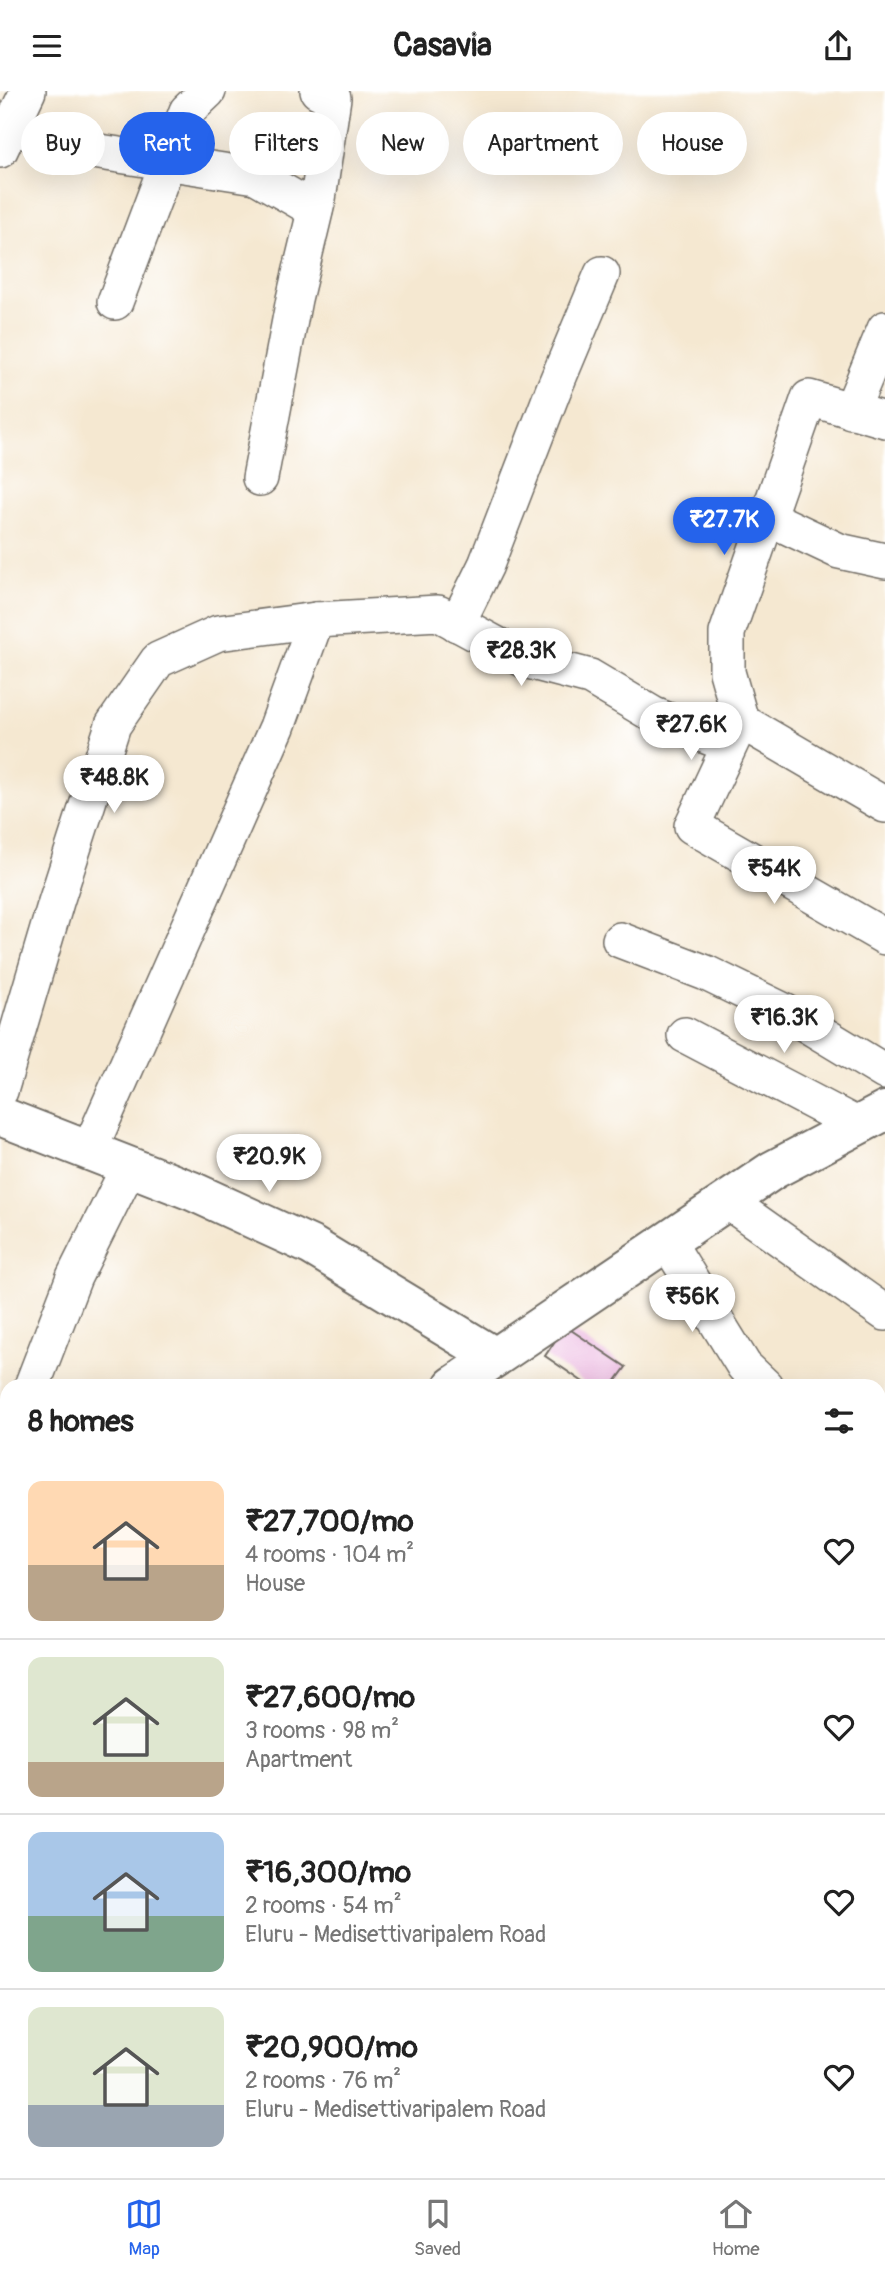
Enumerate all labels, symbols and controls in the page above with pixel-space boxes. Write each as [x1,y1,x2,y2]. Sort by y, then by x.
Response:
text: Casavia [393,26,492,66]
icon: menu [28,27,66,65]
icon: share [819,27,857,65]
chip: Buy [21,112,105,175]
chip: Rent [119,112,215,175]
chip: Filters [229,112,342,175]
chip: New [356,112,449,175]
chip: Apartment [463,112,623,175]
chip: House [637,112,747,175]
pin: ₹27.7K [667,497,781,557]
text: ₹27.7K [689,505,759,534]
pin: ₹28.3K [464,629,578,688]
text: ₹28.3K [486,636,556,665]
pin: ₹27.6K [634,703,748,762]
text: ₹27.6K [655,710,727,739]
pin: ₹48.8K [57,755,171,815]
text: ₹48.8K [79,763,149,792]
pin: ₹54K [733,847,815,906]
text: ₹54K [747,854,801,883]
pin: ₹16.3K [727,995,841,1055]
text: ₹16.3K [750,1003,818,1032]
pin: ₹20.9K [212,1135,326,1194]
text: ₹20.9K [232,1142,306,1171]
pin: ₹56K [651,1275,733,1334]
text: ₹56K [665,1282,719,1311]
icon: filters [820,1402,858,1440]
text: 8 homes [28,1403,134,1440]
text: ₹27,700/mo [245,1503,414,1540]
icon: home [84,1509,168,1593]
icon: heart [820,1532,858,1570]
text: 4 rooms · 104 m² [245,1540,414,1569]
text: House [245,1569,305,1598]
text: ₹27,600/mo [245,1679,415,1716]
icon: home [84,1685,168,1769]
icon: heart [820,1708,858,1746]
text: 3 rooms · 98 m² [245,1716,399,1745]
text: Apartment [245,1745,352,1774]
text: ₹16,300/mo [245,1854,411,1891]
icon: home [84,1860,168,1944]
icon: heart [820,1883,858,1921]
text: 2 rooms · 54 m² [245,1891,402,1920]
text: Eluru - Medisettivaripalem Road [245,1920,546,1949]
text: ₹20,900/mo [245,2029,418,2066]
icon: home [84,2035,168,2119]
icon: heart [820,2058,858,2096]
text: 2 rooms · 76 m² [245,2066,401,2095]
text: Eluru - Medisettivaripalem Road [245,2095,546,2124]
tab: Map [125,2195,163,2261]
tab: Saved [414,2195,461,2261]
tab: Home [712,2195,760,2261]

